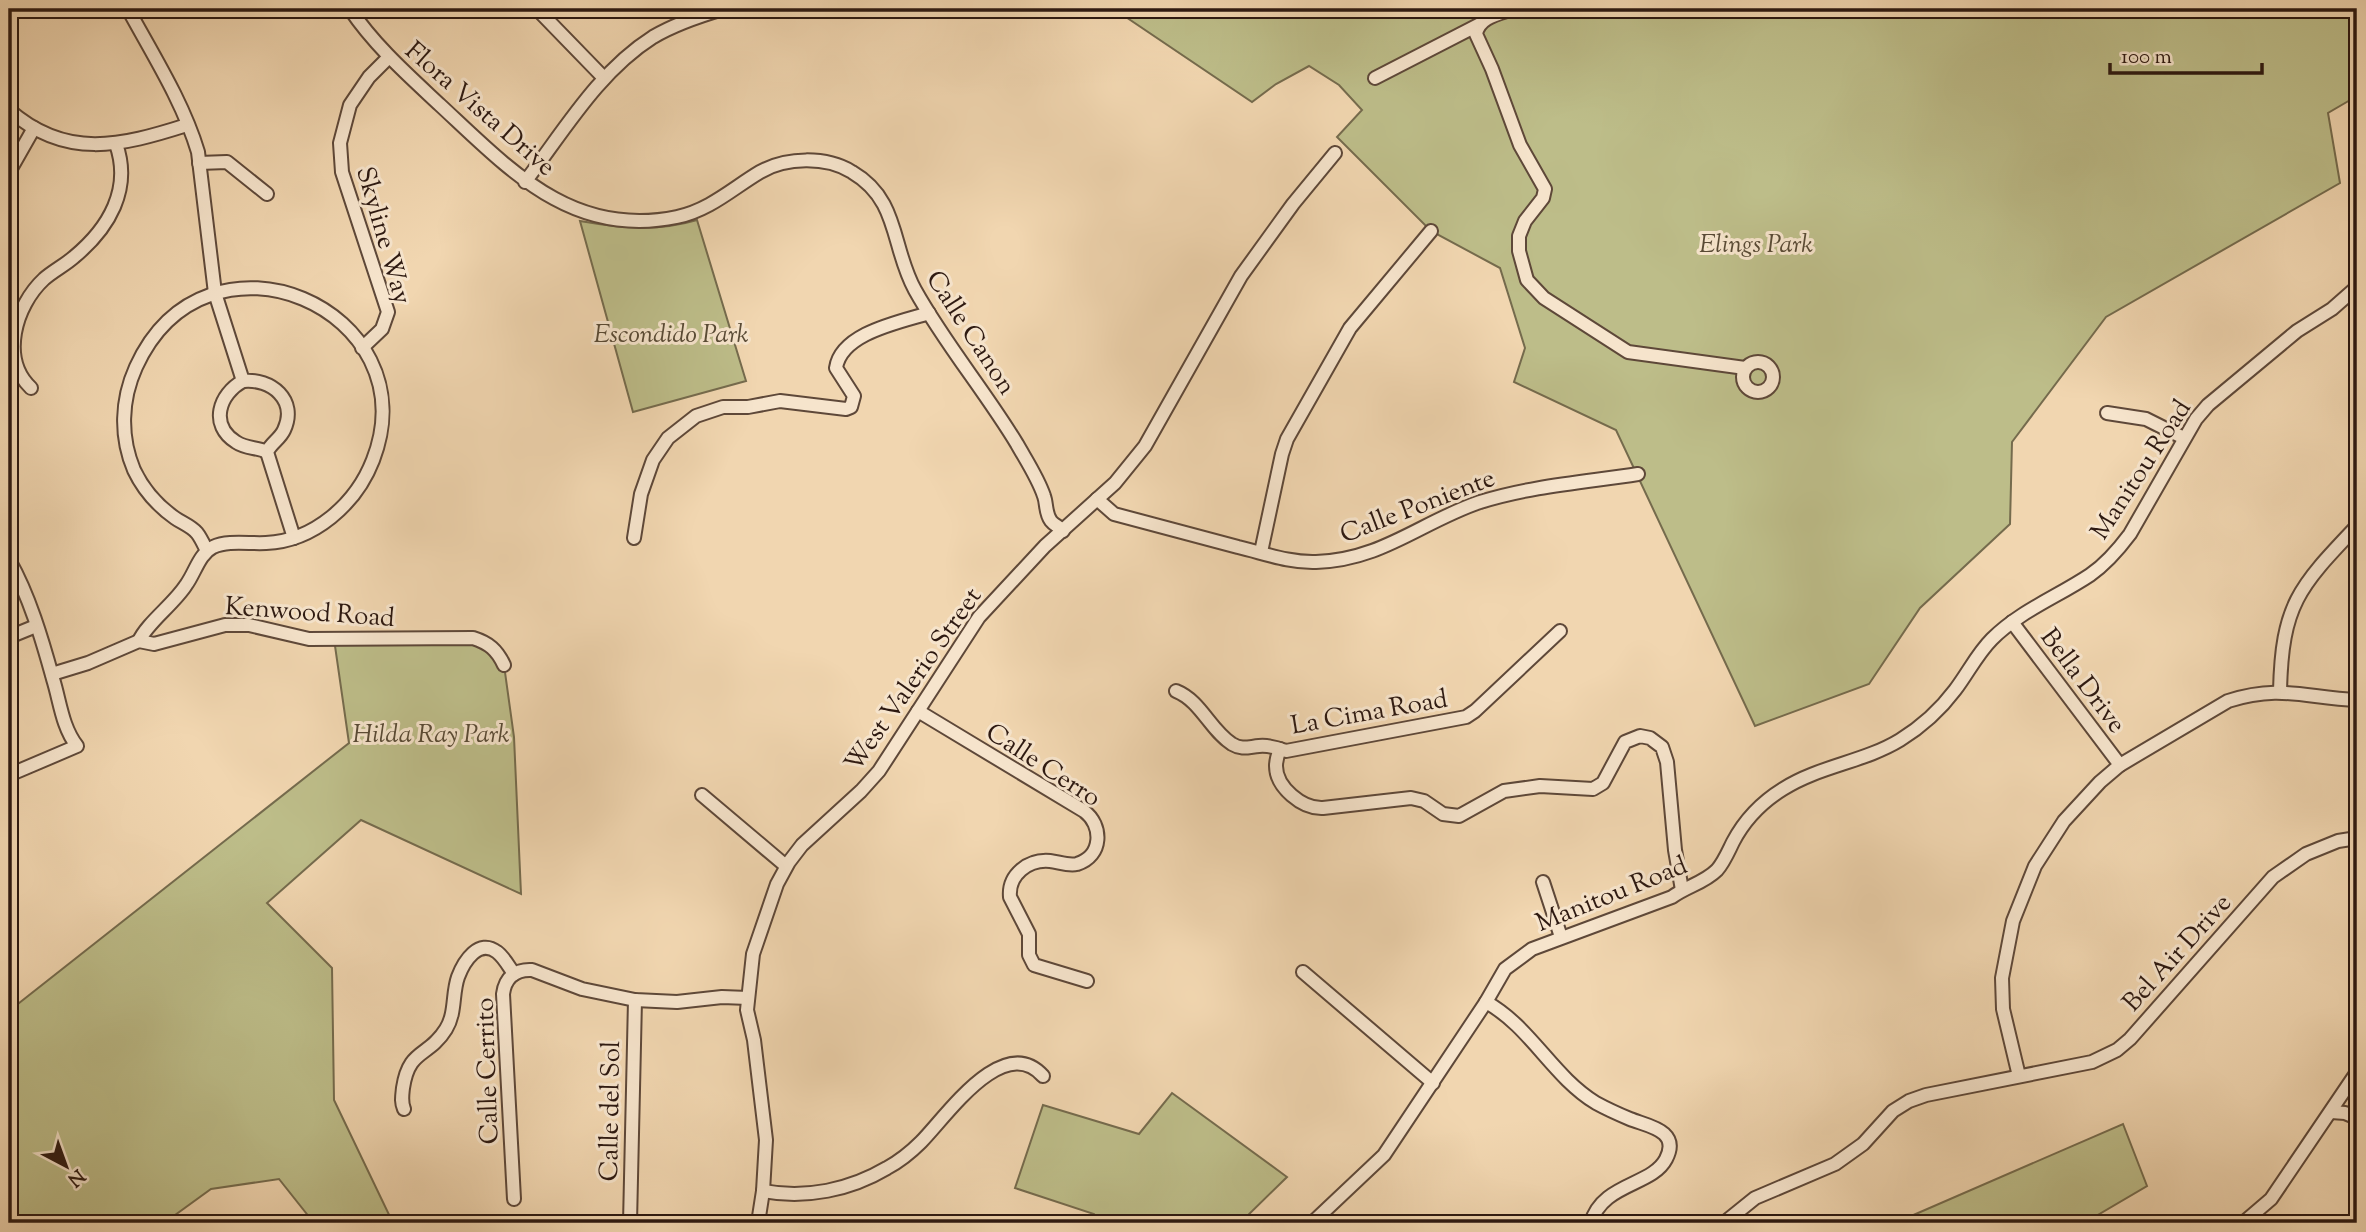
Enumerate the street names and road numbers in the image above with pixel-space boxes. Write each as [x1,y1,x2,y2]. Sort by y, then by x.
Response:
street label: Flora Vista Drive [396,34,563,186]
street label: Skyline Way [345,163,420,309]
street label: Calle Canon [916,264,1024,403]
street label: Manitou Road [2083,393,2202,548]
street label: Calle Poniente [1335,461,1501,554]
street label: West Valerio Street [837,581,992,780]
street label: Kenwood Road [224,589,396,638]
street label: Bella Drive [2030,621,2134,742]
street label: La Cima Road [1288,681,1451,745]
street label: Calle Cerro [978,715,1107,817]
street label: Manitou Road [1531,848,1694,943]
street label: Bel Air Drive [2115,887,2241,1021]
street label: Calle Cerrito [467,997,510,1145]
street label: Calle del Sol [592,1040,631,1182]

